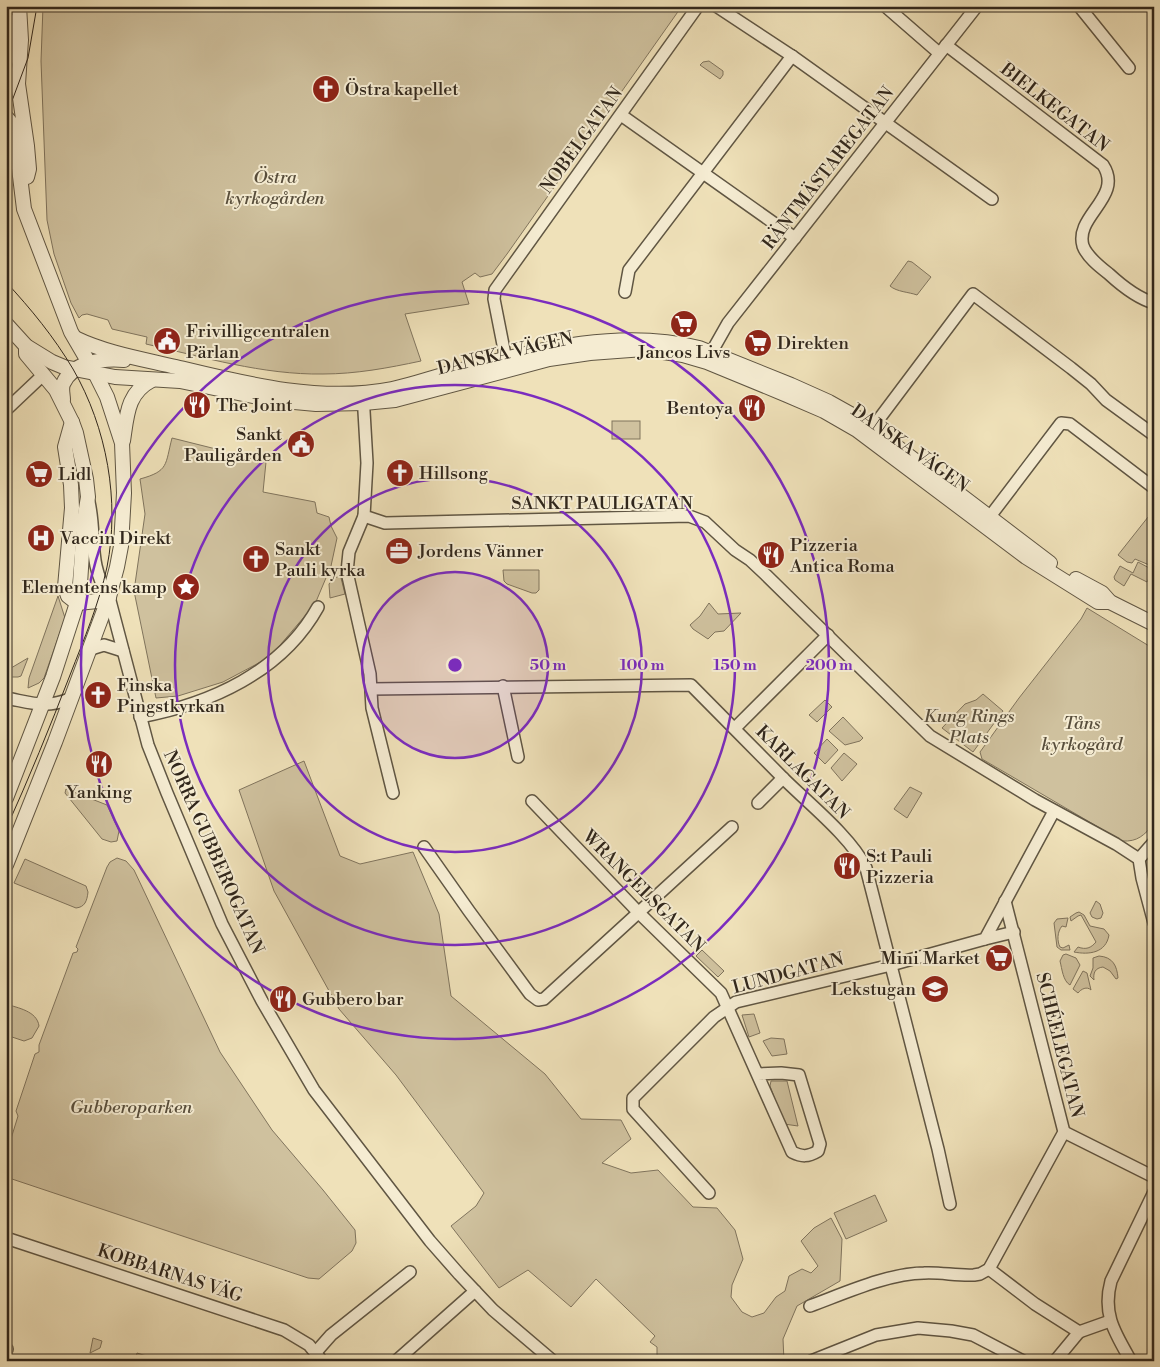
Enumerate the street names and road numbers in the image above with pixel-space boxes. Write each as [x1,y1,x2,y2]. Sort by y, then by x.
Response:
street label: BIELKEGATAN [995,57,1114,157]
street label: NOBELGATAN [535,82,628,198]
street label: RÄNTMÄSTAREGATAN [758,82,900,255]
street label: DANSKA VÄGEN [435,327,576,380]
street label: DANSKA VÄGEN [846,399,974,498]
street label: SANKT PAULIGATAN [511,492,693,515]
street label: KARLAGATAN [751,721,855,825]
street label: NORRA GUBBEROGATAN [158,747,269,958]
street label: WRANGELSGATAN [577,824,710,958]
street label: LUNDGATAN [730,947,847,999]
street label: SCHÉELEGATAN [1030,970,1089,1121]
street label: KOBBARNAS VÄG [94,1239,246,1308]

